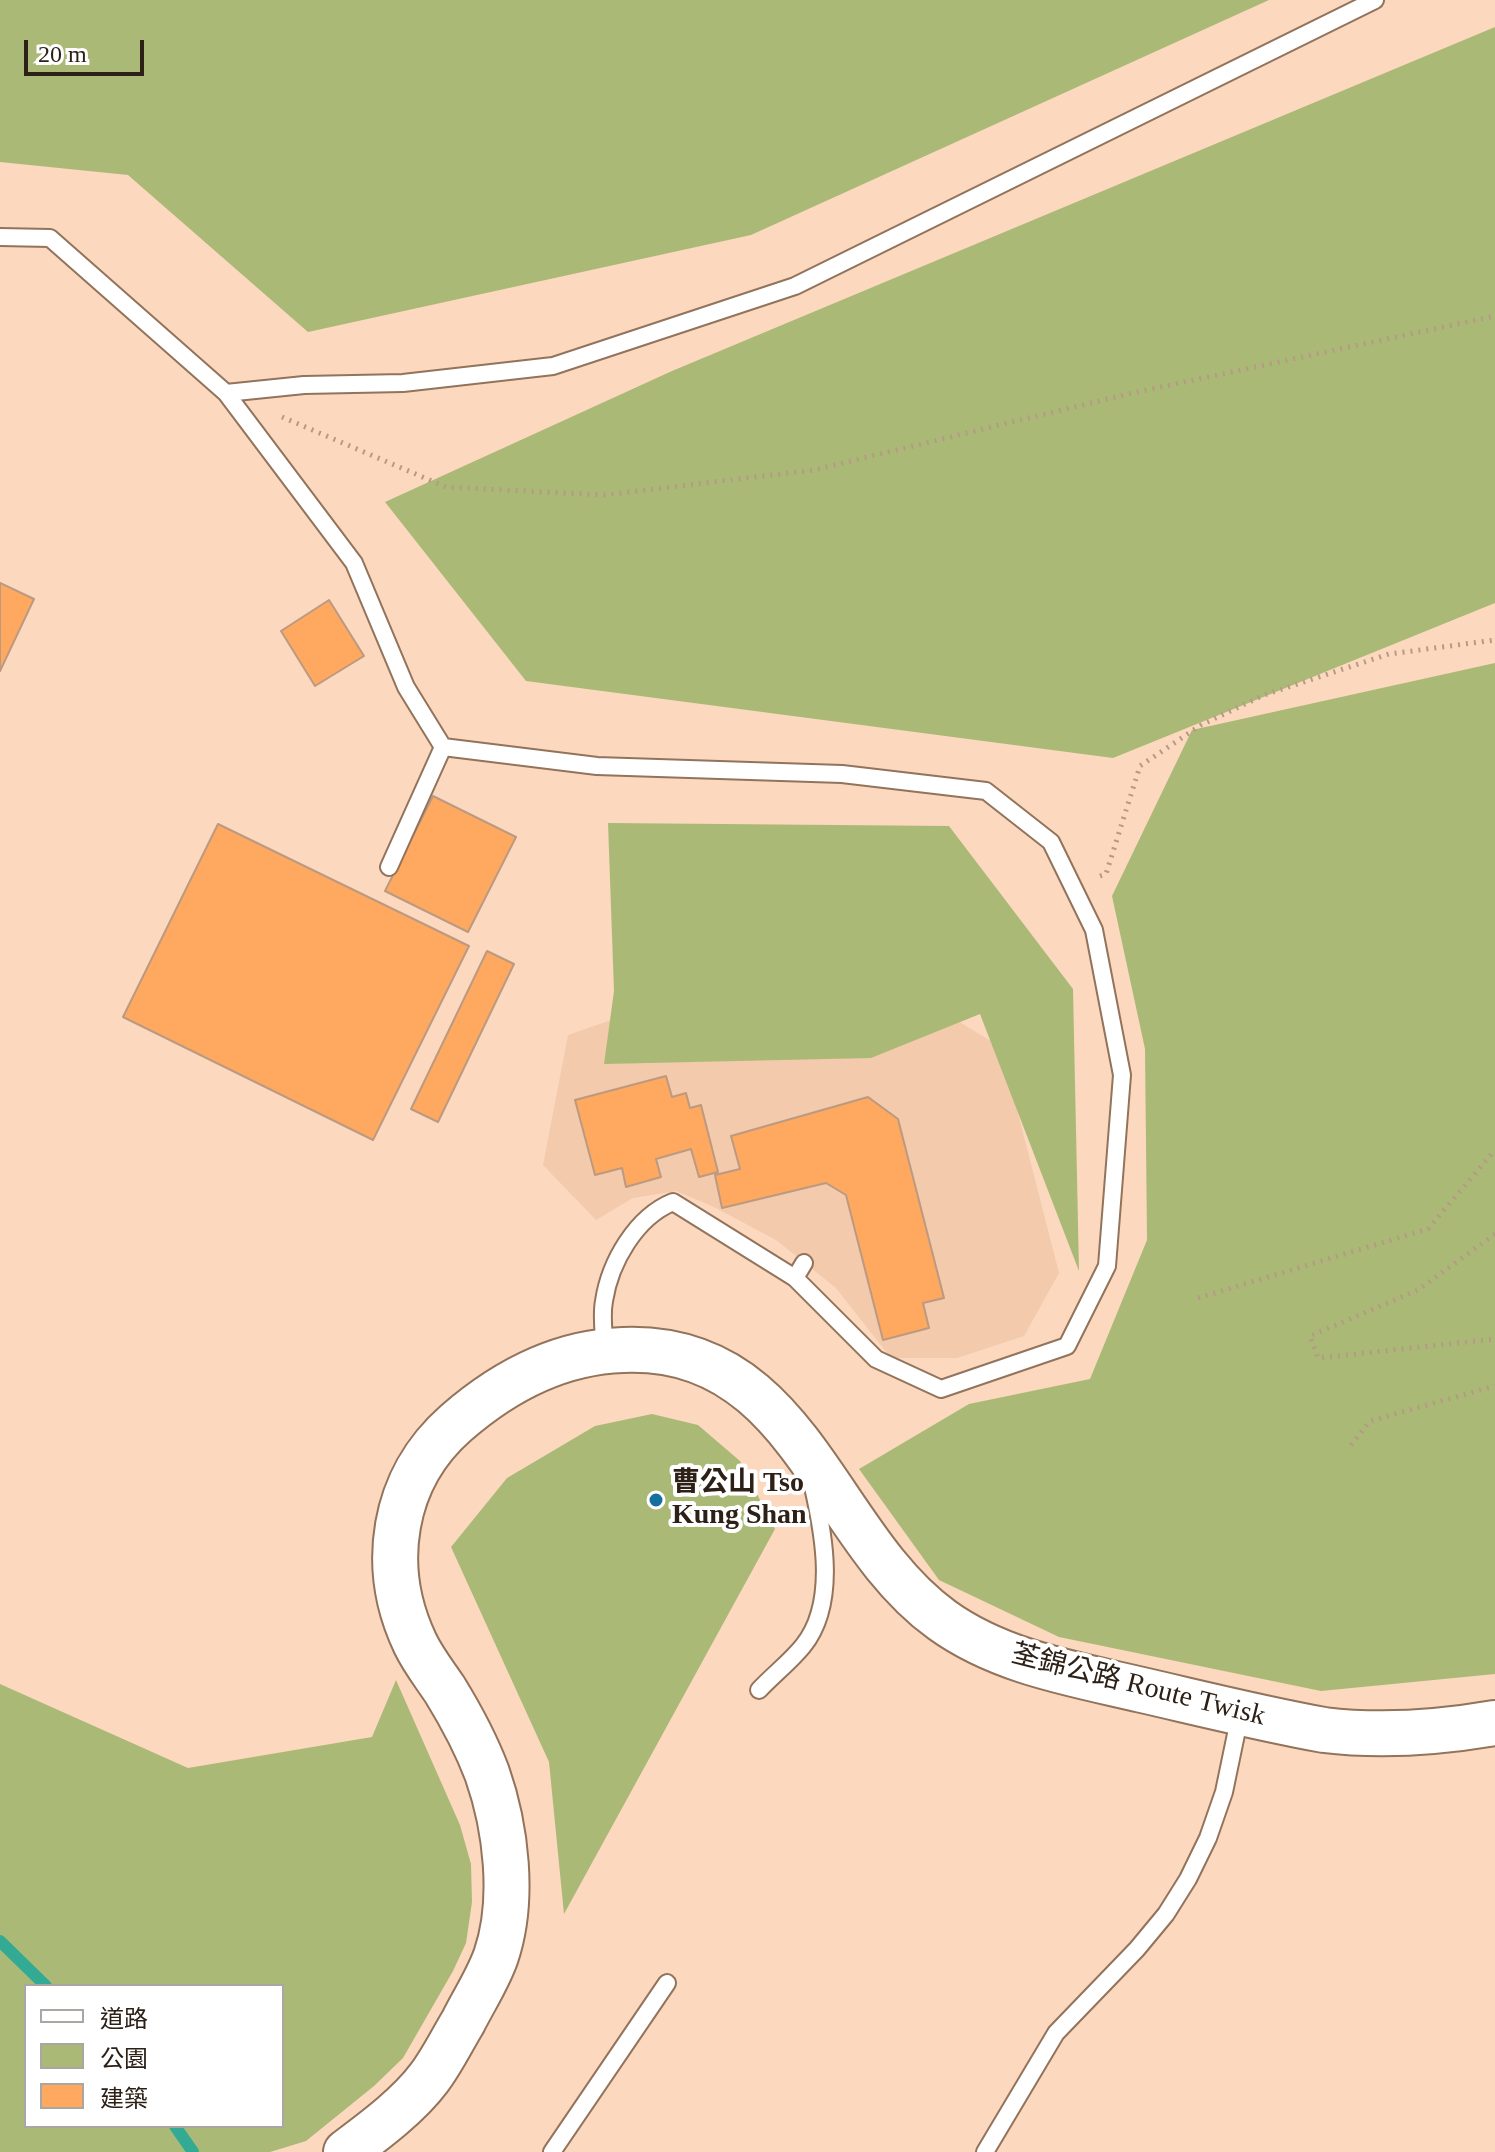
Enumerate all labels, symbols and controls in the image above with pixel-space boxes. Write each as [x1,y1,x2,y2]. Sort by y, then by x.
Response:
scale bar [28,24,148,74]
text: 20 m [38,41,87,67]
place label: 曹公山 Tso Kung Shan [672,1467,807,1533]
marker: 曹公山 Tso Kung Shan [647,1491,665,1509]
street label: 荃錦公路 Route Twisk [1007,1638,1269,1734]
legend [24,1984,284,2128]
text: 道路 [100,2006,148,2032]
text: 公園 [100,2046,148,2072]
text: 建築 [100,2086,148,2112]

